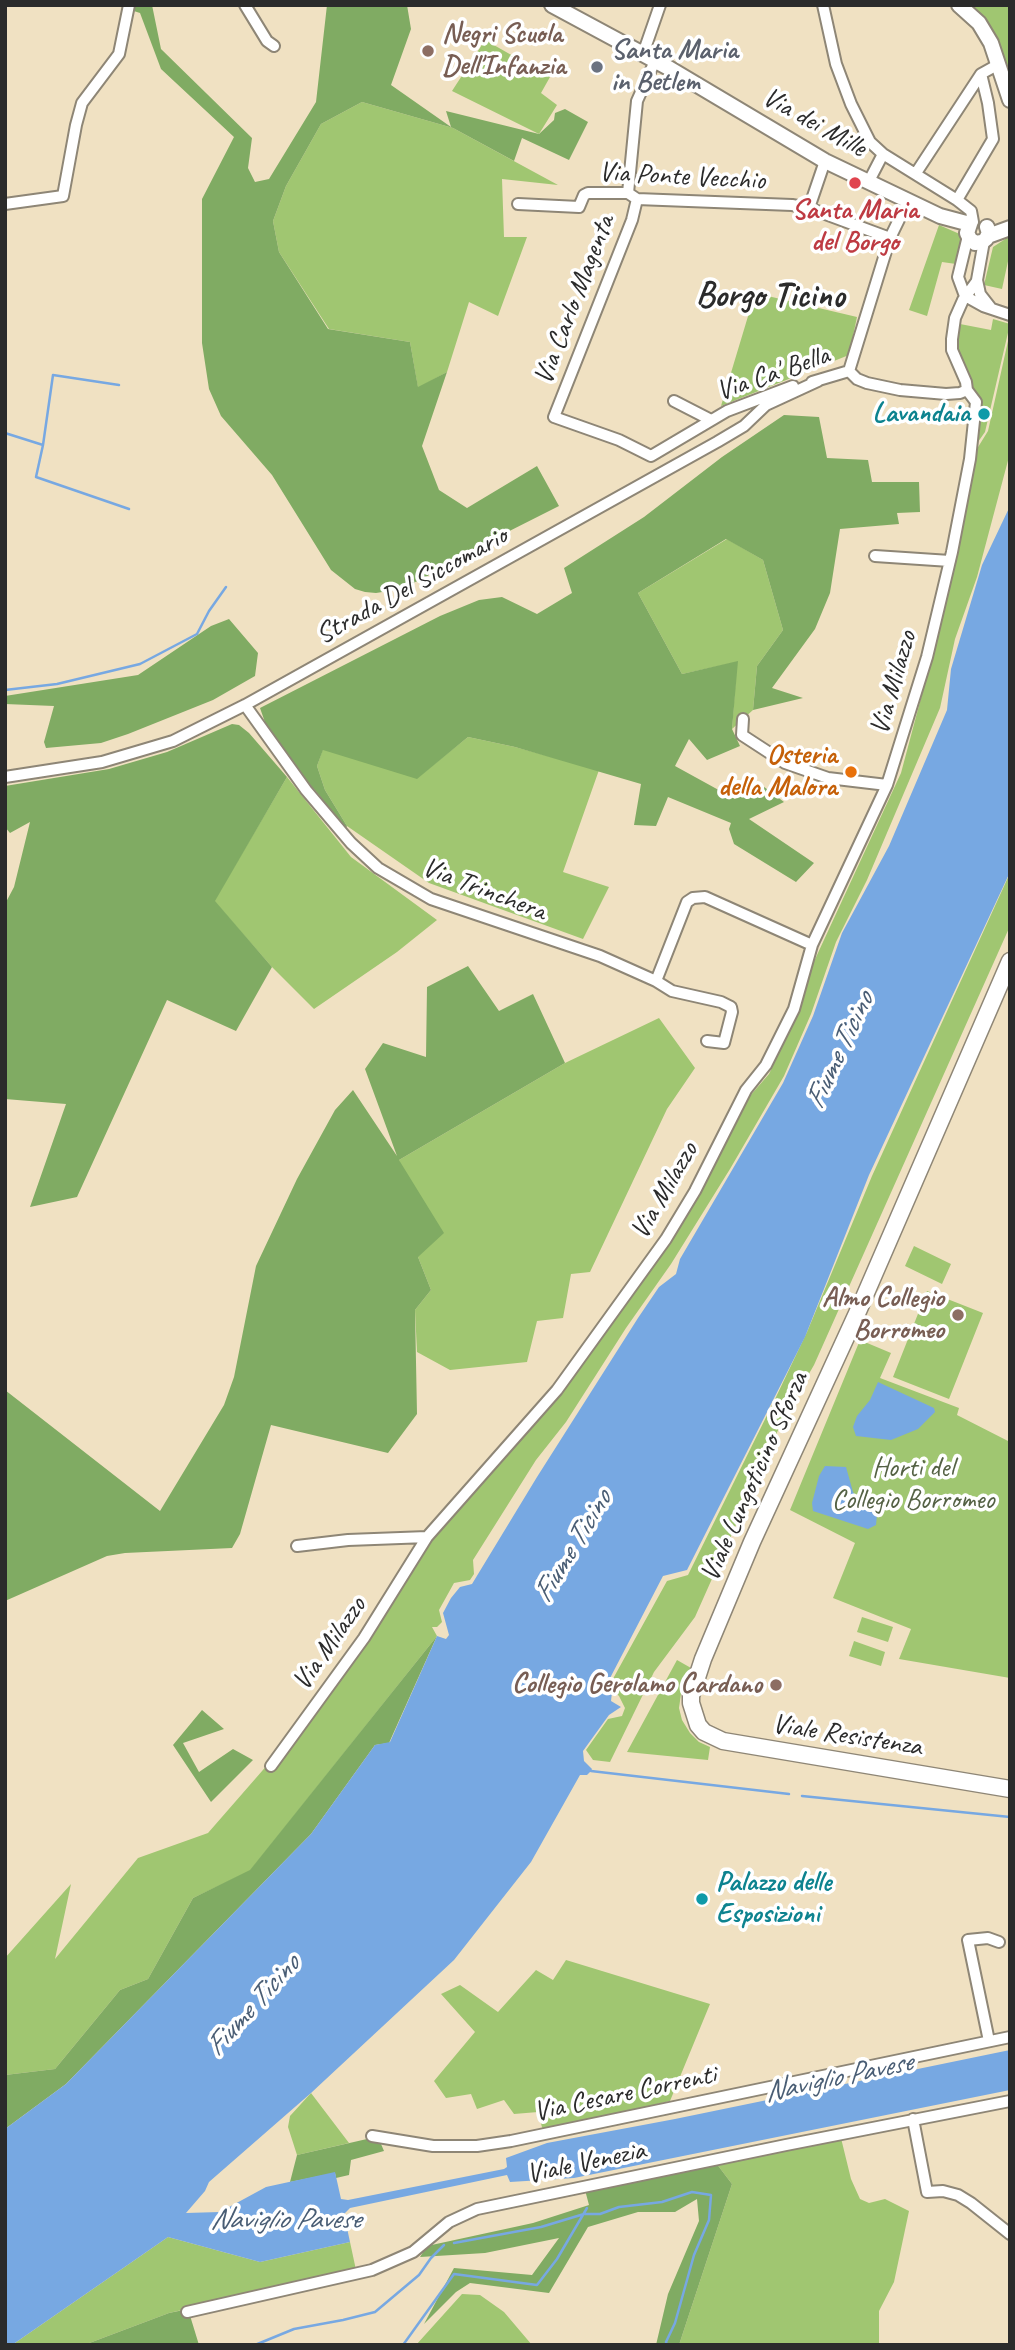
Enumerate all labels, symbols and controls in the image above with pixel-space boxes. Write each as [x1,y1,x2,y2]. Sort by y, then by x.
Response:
place label: Negri Scuola Dell'Infanzia [442,18,565,84]
place label: Santa Maria in Betlem [611,34,738,100]
marker: Negri Scuola Dell'Infanzia [420,43,436,59]
marker: Santa Maria in Betlem [589,59,605,75]
street label: Via dei Mille [756,81,872,165]
street label: Via Ponte Vecchio [598,156,766,198]
marker: Santa Maria del Borgo [847,175,863,191]
place label: Santa Maria del Borgo [792,194,918,260]
street label: Via Carlo Magenta [527,211,623,389]
district label: Borgo Ticino [696,276,844,318]
street label: Via Ca' Bella [712,339,834,409]
place label: Lavandaia [873,397,970,431]
marker: Lavandaia [976,406,992,422]
street label: Strada Del Siccomario [310,520,514,652]
street label: Via Milazzo [863,627,925,739]
place label: Osteria della Malora [718,739,837,805]
marker: Osteria della Malora [843,764,859,780]
street label: Via Trinchera [417,851,551,929]
water label: Fiume Ticino [797,987,883,1115]
street label: Via Milazzo [624,1137,706,1245]
place label: Almo Collegio Borromeo [822,1282,944,1348]
marker: Almo Collegio Borromeo [950,1307,966,1323]
street label: Viale Lungoticino Sforza [694,1367,816,1587]
park label: Horti del Collegio Borromeo [832,1452,994,1518]
water label: Fiume Ticino [526,1485,620,1609]
street label: Via Milazzo [286,1591,374,1697]
place label: Collegio Gerolamo Cardano [512,1668,762,1702]
marker: Collegio Gerolamo Cardano [768,1677,784,1693]
street label: Viale Resistenza [770,1708,924,1764]
place label: Palazzo delle Esposizioni [716,1866,831,1932]
marker: Palazzo delle Esposizioni [694,1891,710,1907]
water label: Fiume Ticino [198,1948,308,2064]
water label: Naviglio Pavese [761,2045,915,2111]
street label: Via Cesare Correnti [531,2058,719,2130]
street label: Viale Venezia [523,2134,649,2192]
water label: Naviglio Pavese [210,2202,360,2238]

